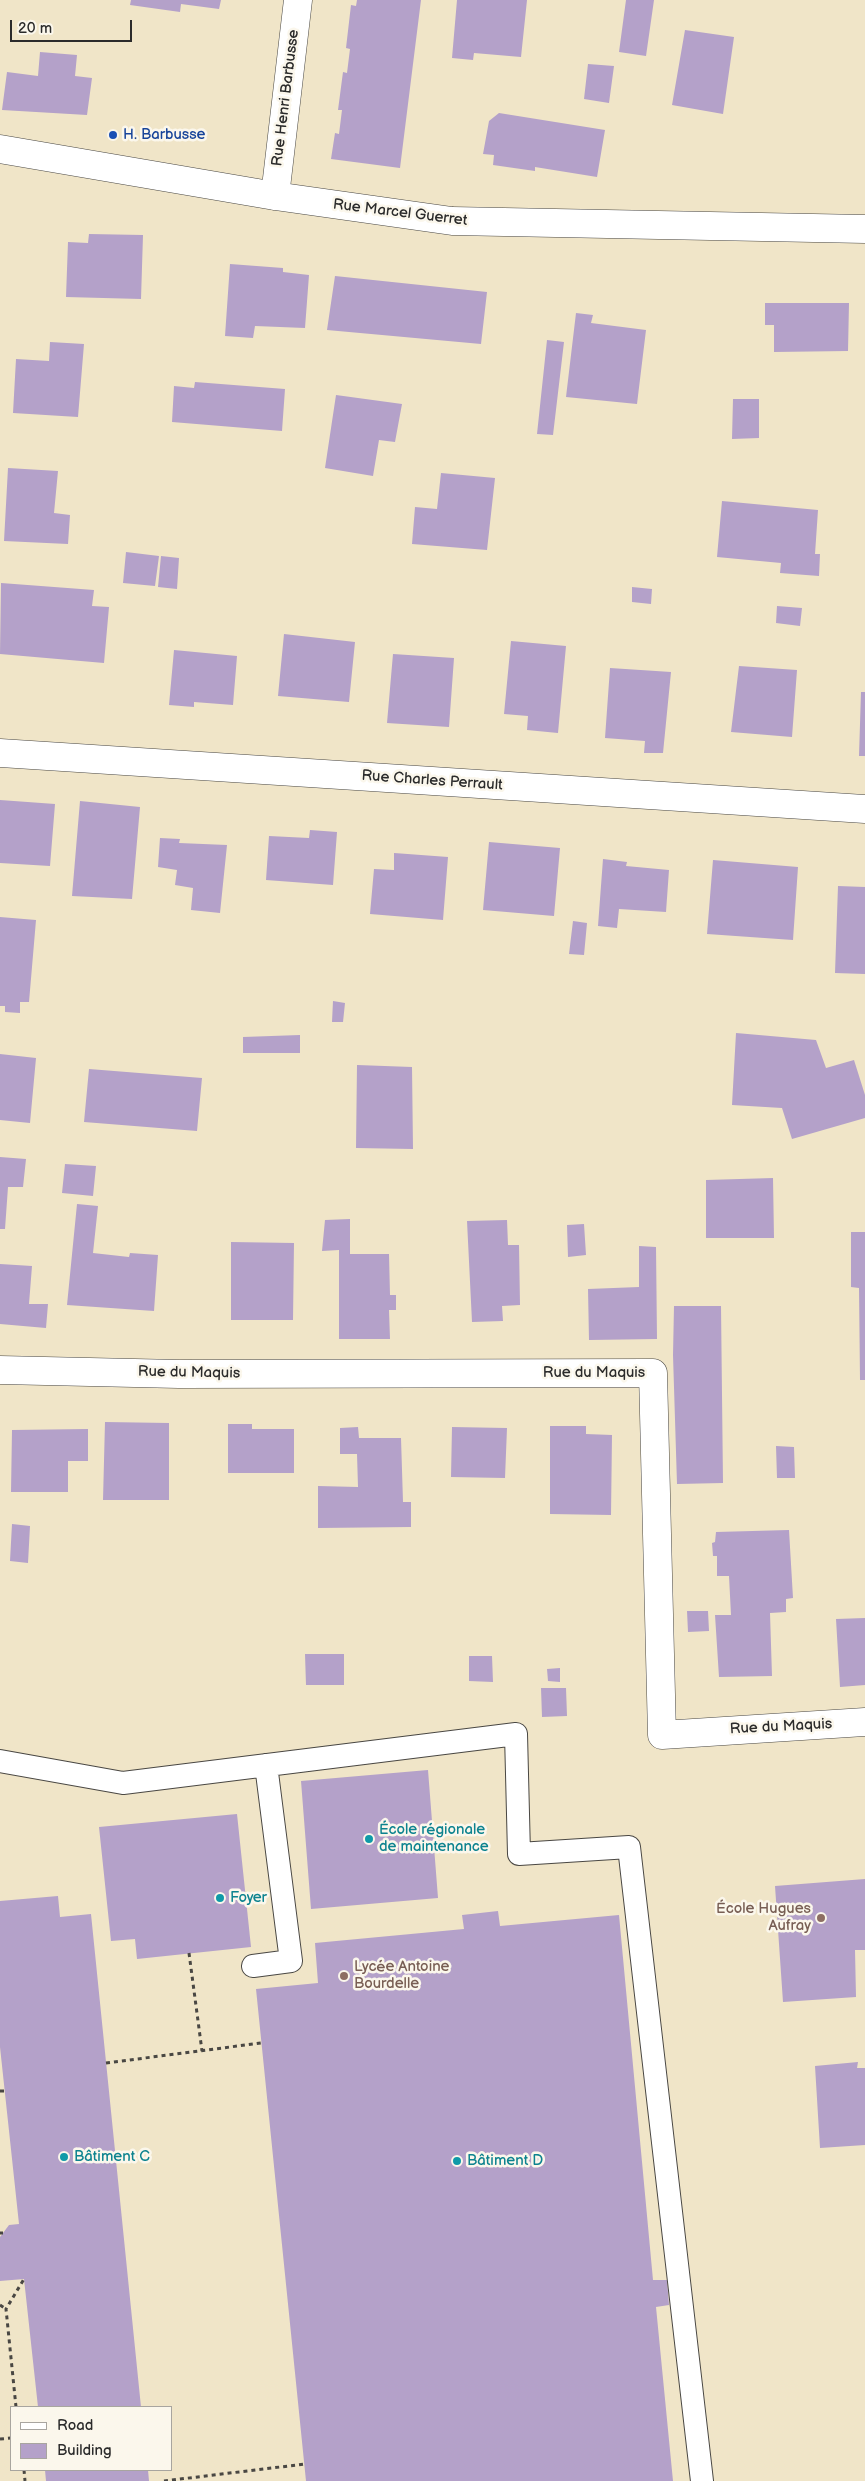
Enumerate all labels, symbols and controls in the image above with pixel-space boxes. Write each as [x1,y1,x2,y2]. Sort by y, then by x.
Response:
scale bar [12,10,135,42]
text: 20 m [18,19,52,38]
street label: Rue Henri Barbusse [269,28,303,168]
place label: H. Barbusse [123,126,206,144]
marker: H. Barbusse [107,129,119,141]
street label: Rue Marcel Guerret [332,196,468,230]
street label: Rue Charles Perrault [361,767,503,795]
street label: Rue du Maquis [138,1363,240,1383]
street label: Rue du Maquis [543,1364,645,1382]
street label: Rue du Maquis [729,1715,833,1739]
place label: École régionale de maintenance [379,1821,489,1856]
marker: École régionale de maintenance [363,1833,375,1845]
place label: Foyer [230,1889,267,1907]
marker: Foyer [214,1892,226,1904]
place label: École Hugues Aufray [716,1900,811,1935]
marker: École Hugues Aufray [815,1912,827,1924]
place label: Lycée Antoine Bourdelle [354,1958,450,1993]
marker: Lycée Antoine Bourdelle [338,1970,350,1982]
place label: Bâtiment C [74,2148,150,2166]
marker: Bâtiment C [58,2151,70,2163]
place label: Bâtiment D [467,2152,543,2170]
marker: Bâtiment D [451,2155,463,2167]
legend [10,2406,172,2471]
text: Road [57,2416,93,2435]
text: Building [57,2441,112,2460]

